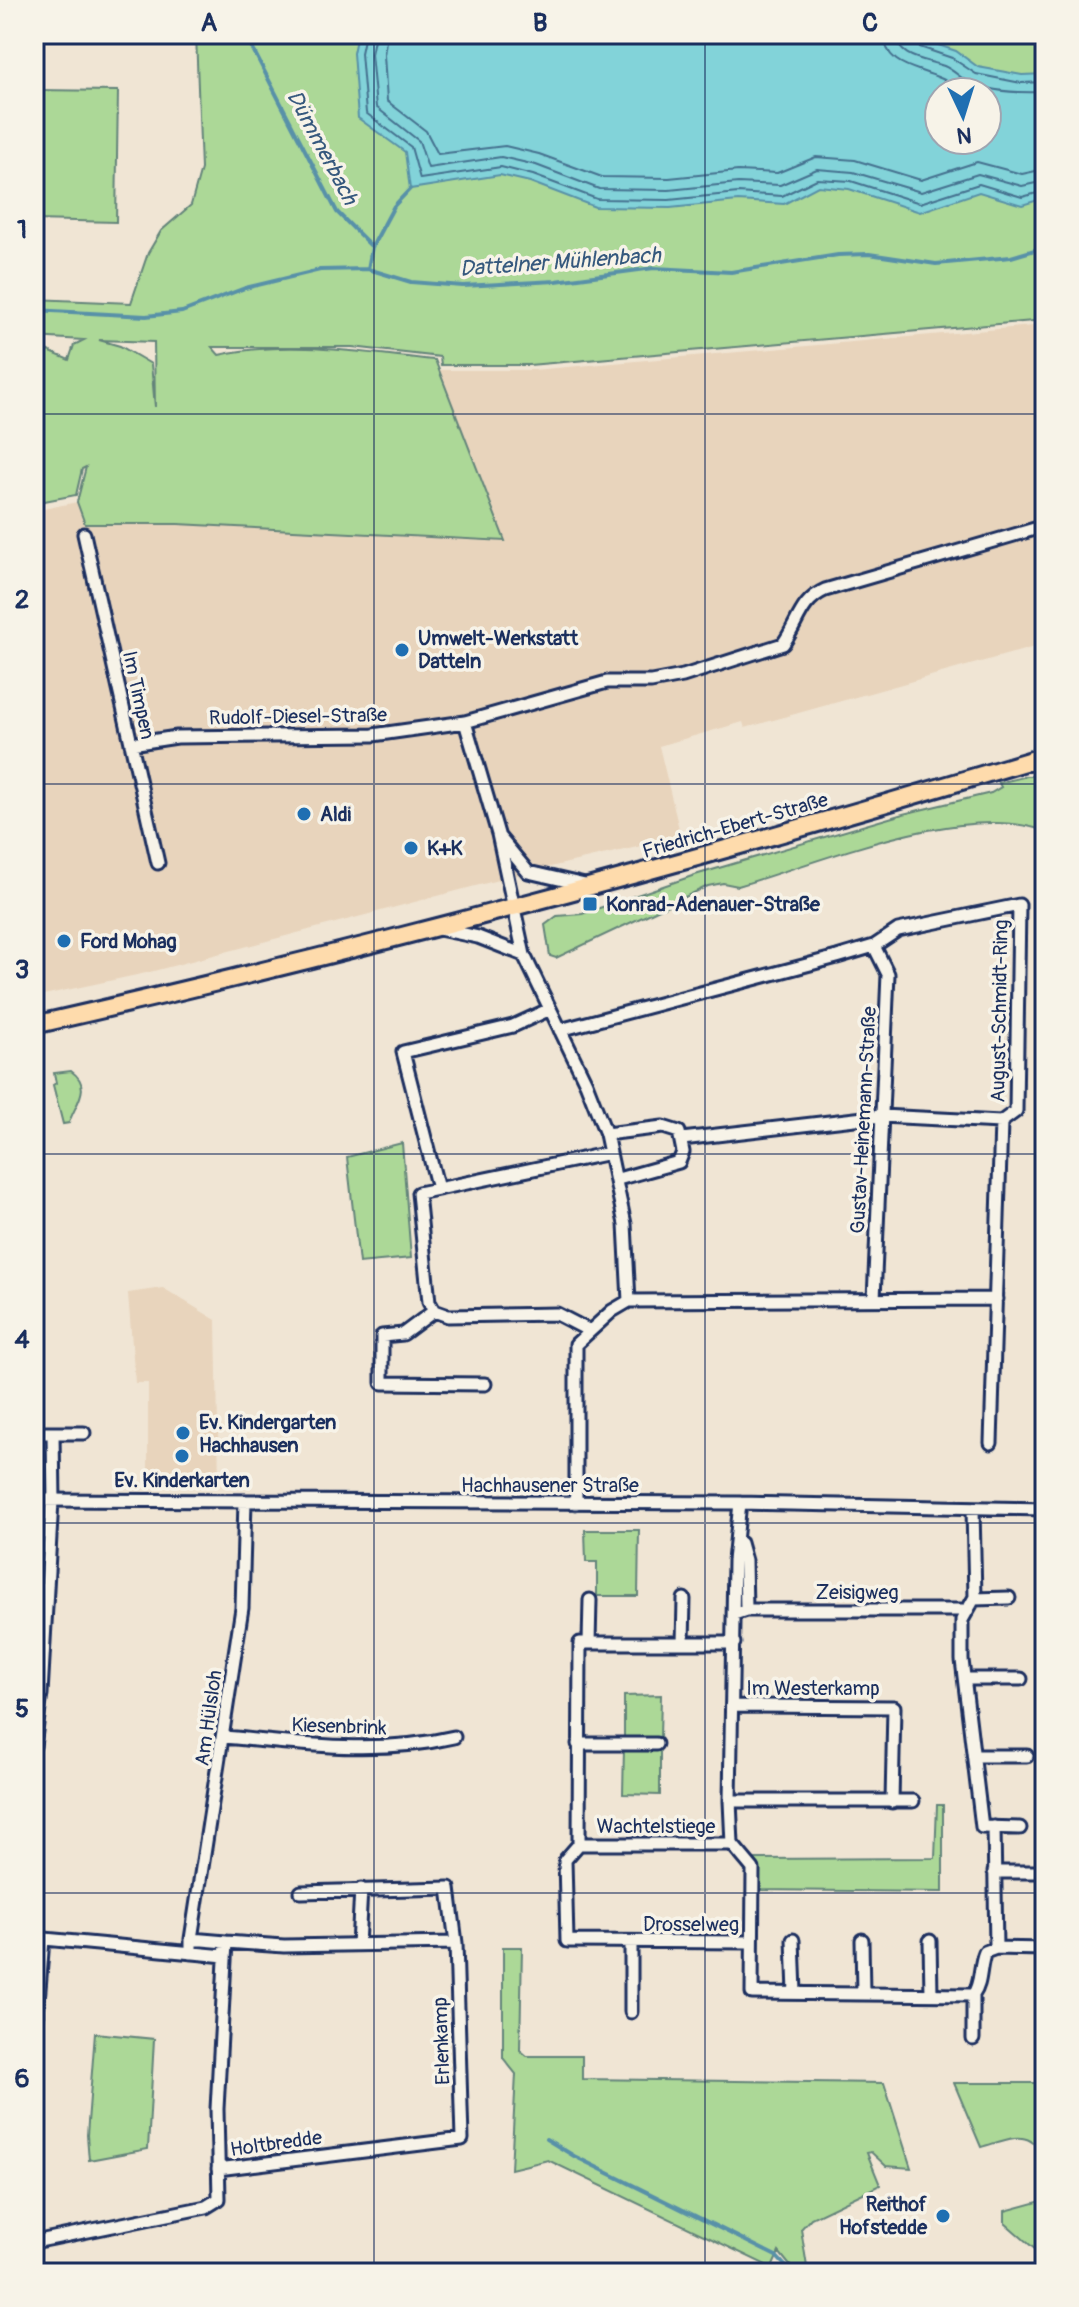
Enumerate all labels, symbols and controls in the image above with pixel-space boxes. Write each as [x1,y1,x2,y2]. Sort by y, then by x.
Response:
text: A [201,7,218,39]
text: B [533,7,547,39]
text: C [862,7,878,39]
north arrow [923,76,1003,156]
water label: Dümmerbach [280,85,365,211]
text: N [956,120,973,149]
text: 1 [17,214,27,246]
water label: Dattelner Mühlenbach [459,241,663,283]
text: 2 [15,584,29,616]
place label: Umwelt-Werkstatt Datteln [418,626,579,674]
marker: Umwelt-Werkstatt Datteln [393,641,411,659]
street label: Im Timpen [117,649,160,742]
street label: Rudolf-Diesel-Straße [209,702,387,731]
street label: Friedrich-Ebert-Straße [639,787,831,864]
place label: Aldi [320,802,352,827]
marker: Aldi [295,805,313,823]
place label: K+K [427,836,462,861]
marker: K+K [402,839,420,857]
place label: Konrad-Adenauer-Straße [606,892,821,917]
marker: Konrad-Adenauer-Straße [581,895,599,913]
street label: August-Schmidt-Ring [985,919,1014,1103]
place label: Ford Mohag [80,929,177,954]
marker: Ford Mohag [55,932,73,950]
text: 3 [15,954,29,986]
street label: Gustav-Heinemann-Straße [845,1006,882,1234]
text: 4 [14,1324,30,1356]
place label: Ev. Kindergarten Hachhausen [199,1410,336,1458]
marker: Ev. Kindergarten Hachhausen [174,1424,192,1442]
marker: Ev. Kinderkarten [173,1447,191,1465]
place label: Ev. Kinderkarten [114,1468,250,1493]
street label: Hachhausener Straße [461,1473,639,1498]
street label: Zeisigweg [815,1580,899,1605]
street label: Am Hülsloh [189,1669,228,1767]
street label: Im Westerkamp [746,1676,880,1701]
text: 5 [15,1693,29,1725]
street label: Kiesenbrink [291,1712,388,1741]
street label: Wachtelstiege [597,1814,716,1839]
street label: Drosselweg [643,1912,739,1937]
street label: Erlenkamp [427,1997,456,2085]
text: 6 [14,2063,30,2095]
street label: Holtbredde [229,2125,324,2162]
place label: Reithof Hofstedde [839,2192,928,2240]
marker: Reithof Hofstedde [934,2207,952,2225]

